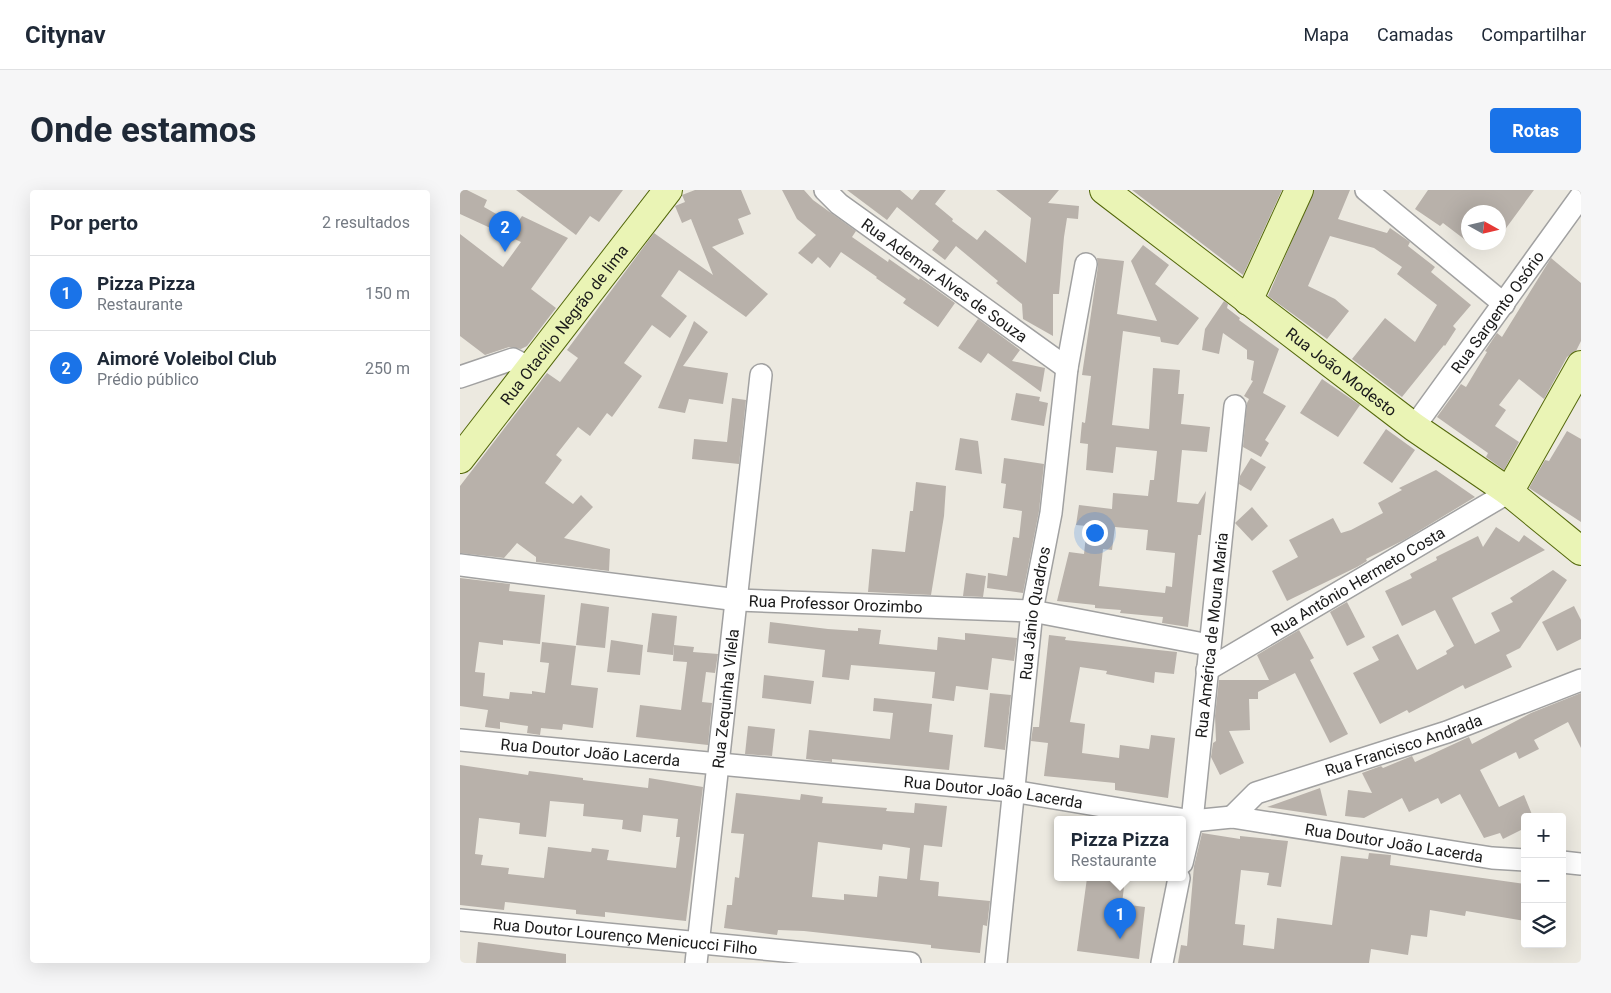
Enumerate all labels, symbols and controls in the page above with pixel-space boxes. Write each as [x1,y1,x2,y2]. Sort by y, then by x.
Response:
text: Citynav [25,21,106,49]
text: Mapa [1304,24,1349,45]
text: Camadas [1377,24,1453,45]
text: Compartilhar [1481,24,1586,45]
button: Rotas [1490,108,1581,153]
text: Onde estamos [30,110,257,151]
north arrow [1461,205,1506,250]
text: Por perto [50,211,138,235]
pin: 2 [489,211,521,252]
text: 2 resultados [322,213,410,232]
street label: Rua Ademar Alves de Souza [858,214,1031,346]
street label: Rua Otacílio Negrão de lima [497,241,632,409]
street label: Rua Sargento Osório [1447,247,1548,377]
text: Pizza Pizza [97,272,195,295]
text: 1 [61,284,71,303]
text: 150 m [365,284,410,303]
text: Restaurante [97,295,183,314]
street label: Rua João Modesto [1282,324,1400,420]
text: Aimoré Voleibol Club [97,347,277,370]
text: 2 [61,359,71,378]
text: 250 m [365,359,410,378]
text: Prédio público [97,370,199,389]
your location [1082,520,1108,546]
street label: Rua Antônio Hermeto Costa [1268,523,1448,640]
street label: Rua América de Moura Maria [1192,532,1232,739]
street label: Rua Jânio Quadros [1016,545,1054,681]
street label: Rua Professor Orozimbo [748,591,923,617]
street label: Rua Zequinha Vilela [709,628,743,770]
street label: Rua Francisco Andrada [1323,710,1485,780]
street label: Rua Doutor João Lacerda [500,735,681,770]
street label: Rua Doutor João Lacerda [903,772,1084,813]
map controls [1521,813,1566,948]
button: + [1521,813,1566,858]
popup [1054,816,1186,881]
street label: Rua Doutor João Lacerda [1303,820,1484,866]
text: Pizza Pizza [1071,828,1169,851]
text: Restaurante [1071,851,1157,870]
button: − [1521,858,1566,903]
pin: 1 [1104,898,1136,939]
button: layers [1521,903,1566,948]
street label: Rua Doutor Lourenço Menicucci Filho [492,914,758,958]

